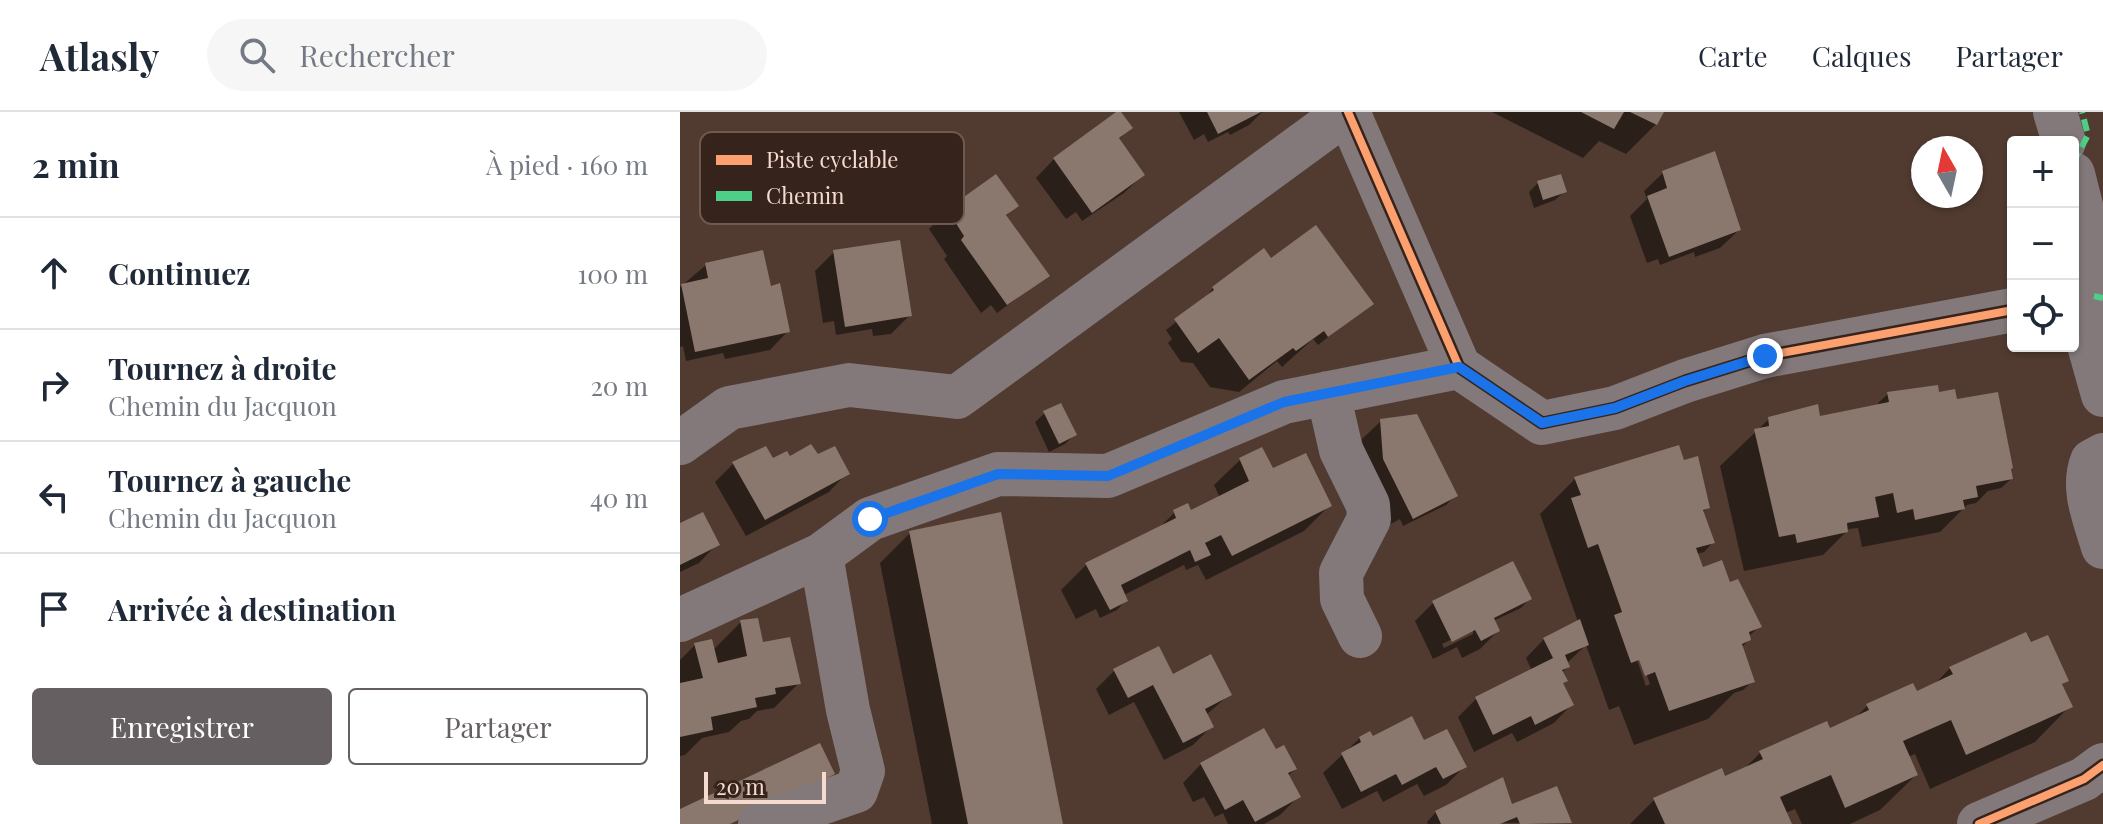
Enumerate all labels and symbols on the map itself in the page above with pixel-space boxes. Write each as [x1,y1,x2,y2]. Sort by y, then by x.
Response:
legend [700,132,964,224]
north arrow [1911,136,1983,208]
text: Piste cyclable [766,144,898,174]
text: Chemin [766,180,844,210]
route end [1747,338,1783,374]
route start [852,501,888,537]
scale bar [704,768,826,804]

